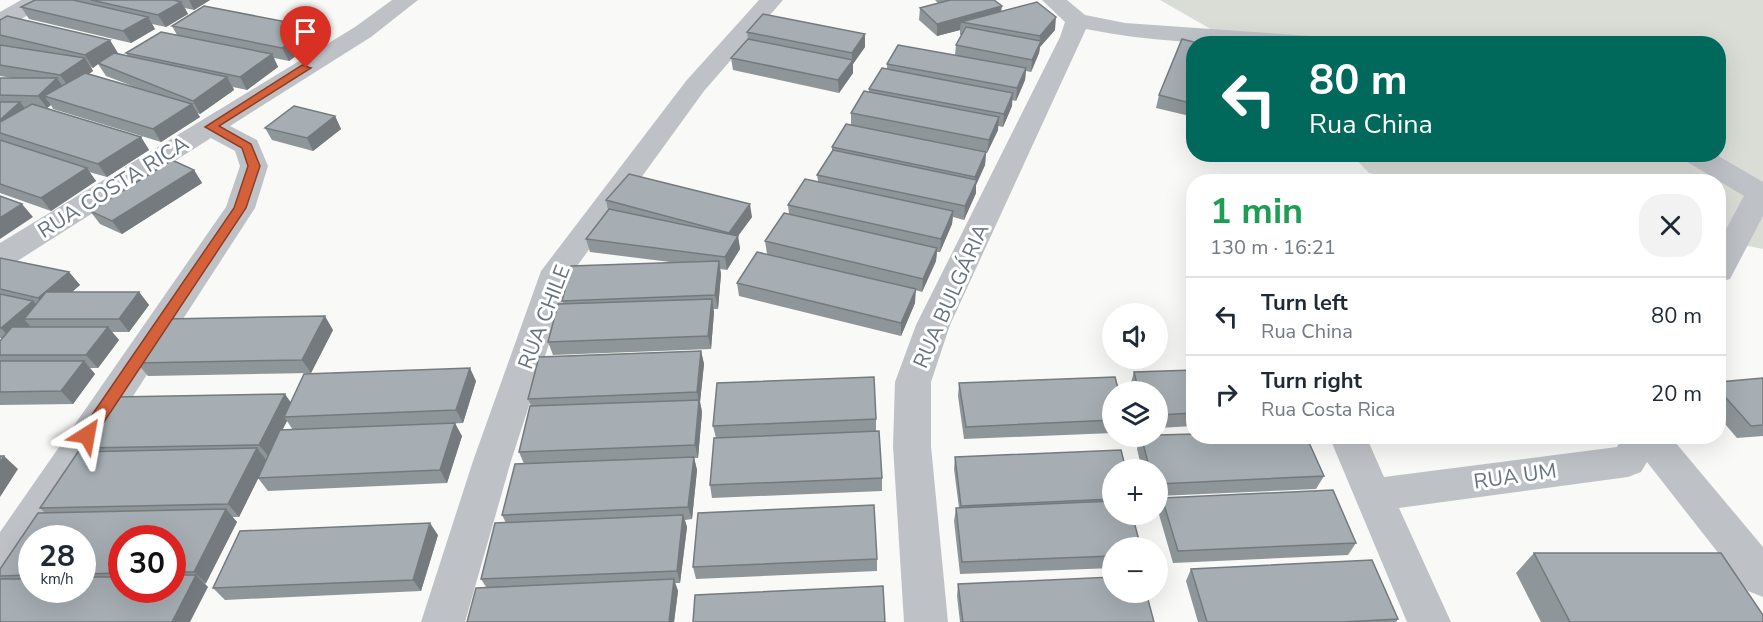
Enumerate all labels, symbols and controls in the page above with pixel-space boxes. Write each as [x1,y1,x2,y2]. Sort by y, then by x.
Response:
pin [280,6,331,68]
icon: arrive [289,15,322,48]
text: 80 m [1309,52,1408,109]
icon: left [1210,60,1288,138]
text: Rua China [1309,106,1433,143]
street label: RUA COSTA RICA [32,129,194,245]
text: 1 min [1210,187,1303,236]
button: close [1639,194,1702,257]
street label: RUA BULGÁRIA [907,219,995,373]
text: 130 m · 16:21 [1210,234,1336,261]
street label: RUA CHILE [511,261,577,373]
text: Turn left [1261,288,1348,318]
icon: left [1210,300,1243,333]
text: 80 m [1651,301,1702,331]
map controls [1102,303,1168,603]
button: sound [1102,303,1168,369]
text: Rua China [1261,318,1353,345]
text: Turn right [1261,366,1362,396]
icon: right [1210,378,1243,411]
text: 20 m [1651,379,1702,409]
button: layers [1102,381,1168,447]
text: Rua Costa Rica [1261,396,1395,423]
position arrow [55,403,119,467]
street label: RUA UM [1472,456,1558,496]
button: + [1102,459,1168,525]
speed limit sign: 30 [108,525,186,603]
text: 28 [39,536,75,577]
button: − [1102,537,1168,603]
text: km/h [40,569,74,589]

